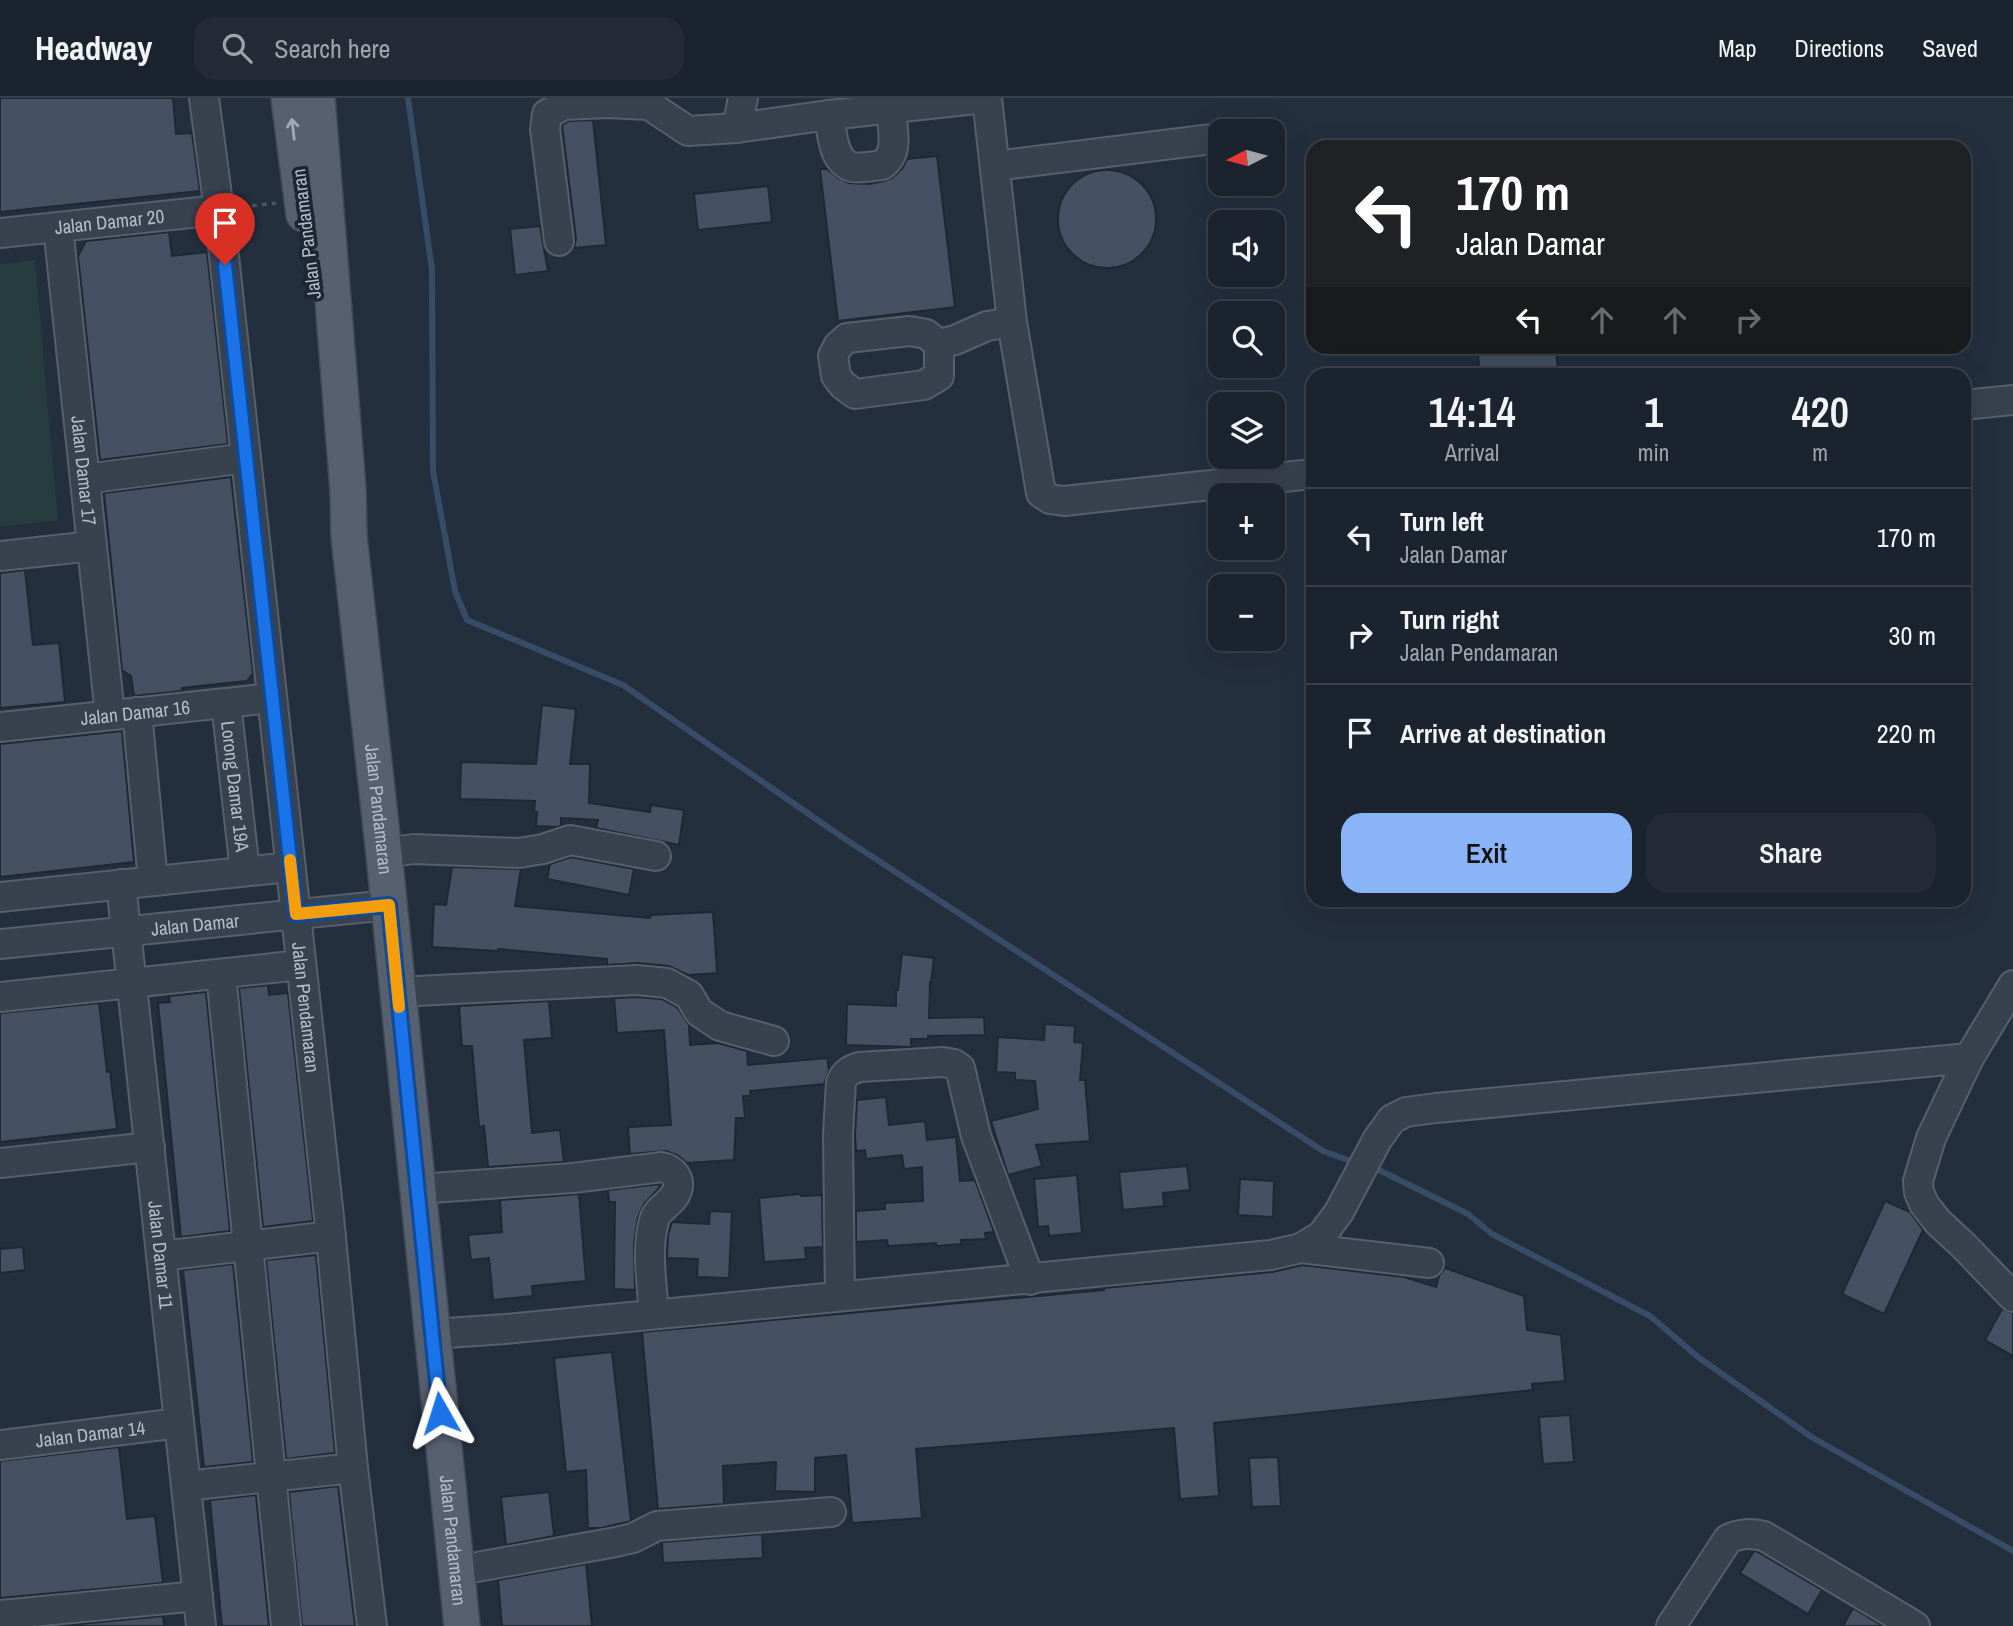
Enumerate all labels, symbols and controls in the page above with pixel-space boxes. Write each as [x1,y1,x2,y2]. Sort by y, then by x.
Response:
search box [194,17,684,80]
text: Headway [35,26,152,70]
icon: search [218,29,256,67]
text: Search here [274,31,390,66]
text: Map [1718,32,1756,64]
text: Directions [1794,32,1884,64]
text: Saved [1922,32,1978,64]
one-way arrow [287,118,300,141]
north arrow [1208,119,1284,196]
map controls [1208,119,1285,651]
text: 170 m [1456,159,1570,225]
street label: Jalan Pandamaran [285,168,327,300]
icon: left [1341,168,1432,259]
pin [195,193,255,265]
street label: Jalan Damar 20 [53,203,165,240]
icon: arrive [206,204,244,242]
button: sound [1208,210,1285,287]
text: Jalan Damar [1456,222,1605,265]
button: search [1208,301,1285,378]
icon: left [1510,301,1548,339]
icon: ahead [1583,301,1621,339]
icon: ahead [1656,301,1694,339]
icon: right [1729,301,1767,339]
text: 14:14 [1428,384,1516,440]
text: 1 [1644,384,1663,440]
text: 420 [1791,384,1849,440]
button: layers [1208,392,1285,469]
street label: Jalan Damar 17 [65,415,103,527]
text: Arrival [1445,437,1499,468]
text: min [1638,437,1669,468]
text: m [1812,437,1828,468]
button: + [1208,483,1285,560]
text: Turn left [1400,504,1484,539]
icon: left [1341,518,1379,556]
text: 170 m [1877,520,1936,555]
text: Jalan Damar [1400,539,1507,570]
button: − [1208,574,1285,651]
text: Turn right [1400,602,1499,637]
icon: right [1341,616,1379,654]
text: 30 m [1889,618,1936,653]
text: Jalan Pendamaran [1400,637,1558,668]
street label: Jalan Damar 16 [79,694,191,731]
icon: arrive [1341,714,1379,752]
text: Arrive at destination [1400,716,1606,751]
text: 220 m [1877,716,1936,751]
street label: Lorong Damar 19A [215,720,256,854]
street label: Jalan Pandamaran [359,743,399,876]
button: Exit [1341,813,1632,893]
button: Share [1646,813,1936,893]
street label: Jalan Damar [150,907,241,942]
street label: Jalan Pendamaran [286,941,326,1074]
street label: Jalan Damar 11 [142,1199,180,1311]
position arrow [403,1376,477,1450]
street label: Jalan Damar 14 [34,1414,147,1454]
street label: Jalan Pandamaran [434,1474,473,1607]

